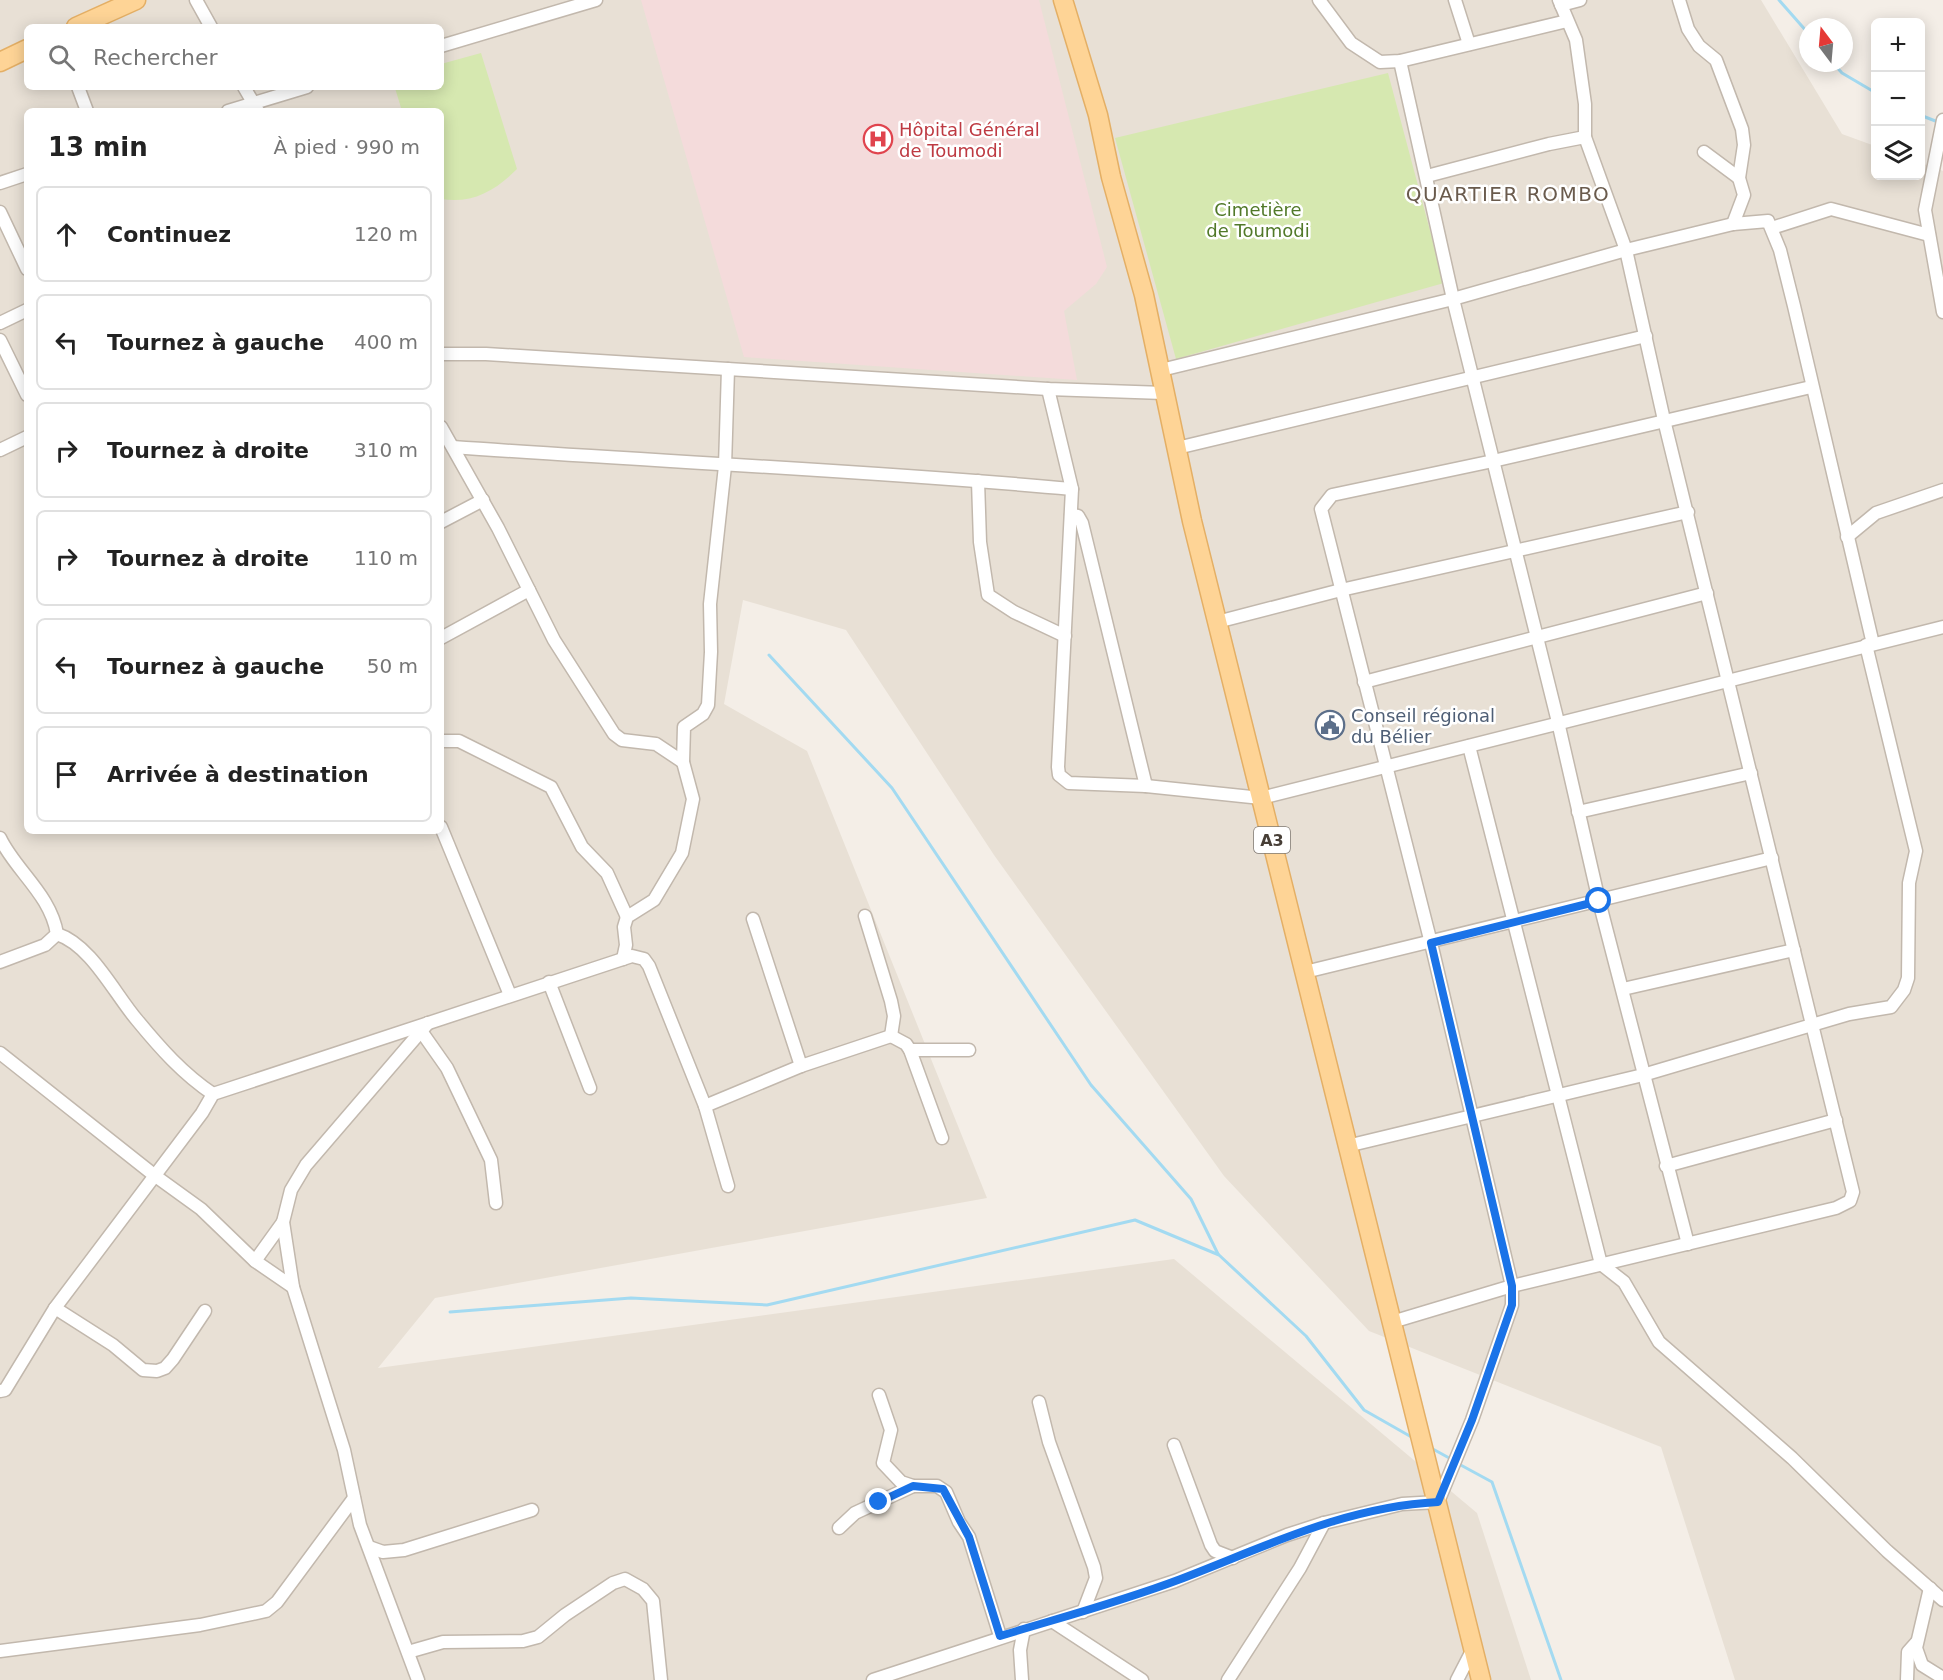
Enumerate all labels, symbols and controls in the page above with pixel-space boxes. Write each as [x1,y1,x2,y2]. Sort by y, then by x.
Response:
north arrow [1799,18,1853,72]
map controls [1871,18,1925,180]
button: + [1871,18,1925,72]
search box [24,24,444,90]
icon: search [45,41,78,74]
text: Rechercher [93,45,218,70]
button: − [1871,72,1925,126]
place label: Hôpital Général de Toumodi [899,119,1040,161]
hospital icon: Hôpital Général de Toumodi [862,123,894,155]
button: layers [1871,126,1925,180]
text: 13 min [48,132,148,162]
text: À pied · 990 m [274,135,420,159]
district label: QUARTIER ROMBO [1406,182,1610,206]
park label: Cimetière de Toumodi [1206,199,1310,241]
icon: ahead [50,218,83,251]
text: Continuez [107,222,231,247]
text: 120 m [354,222,418,246]
icon: left [50,326,83,359]
text: Tournez à gauche [107,330,324,355]
text: 400 m [354,330,418,354]
icon: right [50,434,83,467]
text: Tournez à droite [107,438,309,463]
text: 310 m [354,438,418,462]
icon: right [50,542,83,575]
text: Tournez à droite [107,546,309,571]
text: 110 m [354,546,418,570]
icon: left [50,650,83,683]
text: Tournez à gauche [107,654,324,679]
text: 50 m [367,654,418,678]
place label: Conseil régional du Bélier [1351,705,1495,747]
public building icon: Conseil régional du Bélier [1314,709,1346,741]
icon: arrive [50,758,83,791]
text: Arrivée à destination [107,762,369,787]
road number: A3 [1254,827,1290,853]
route start [1585,887,1611,913]
route end [865,1488,891,1514]

